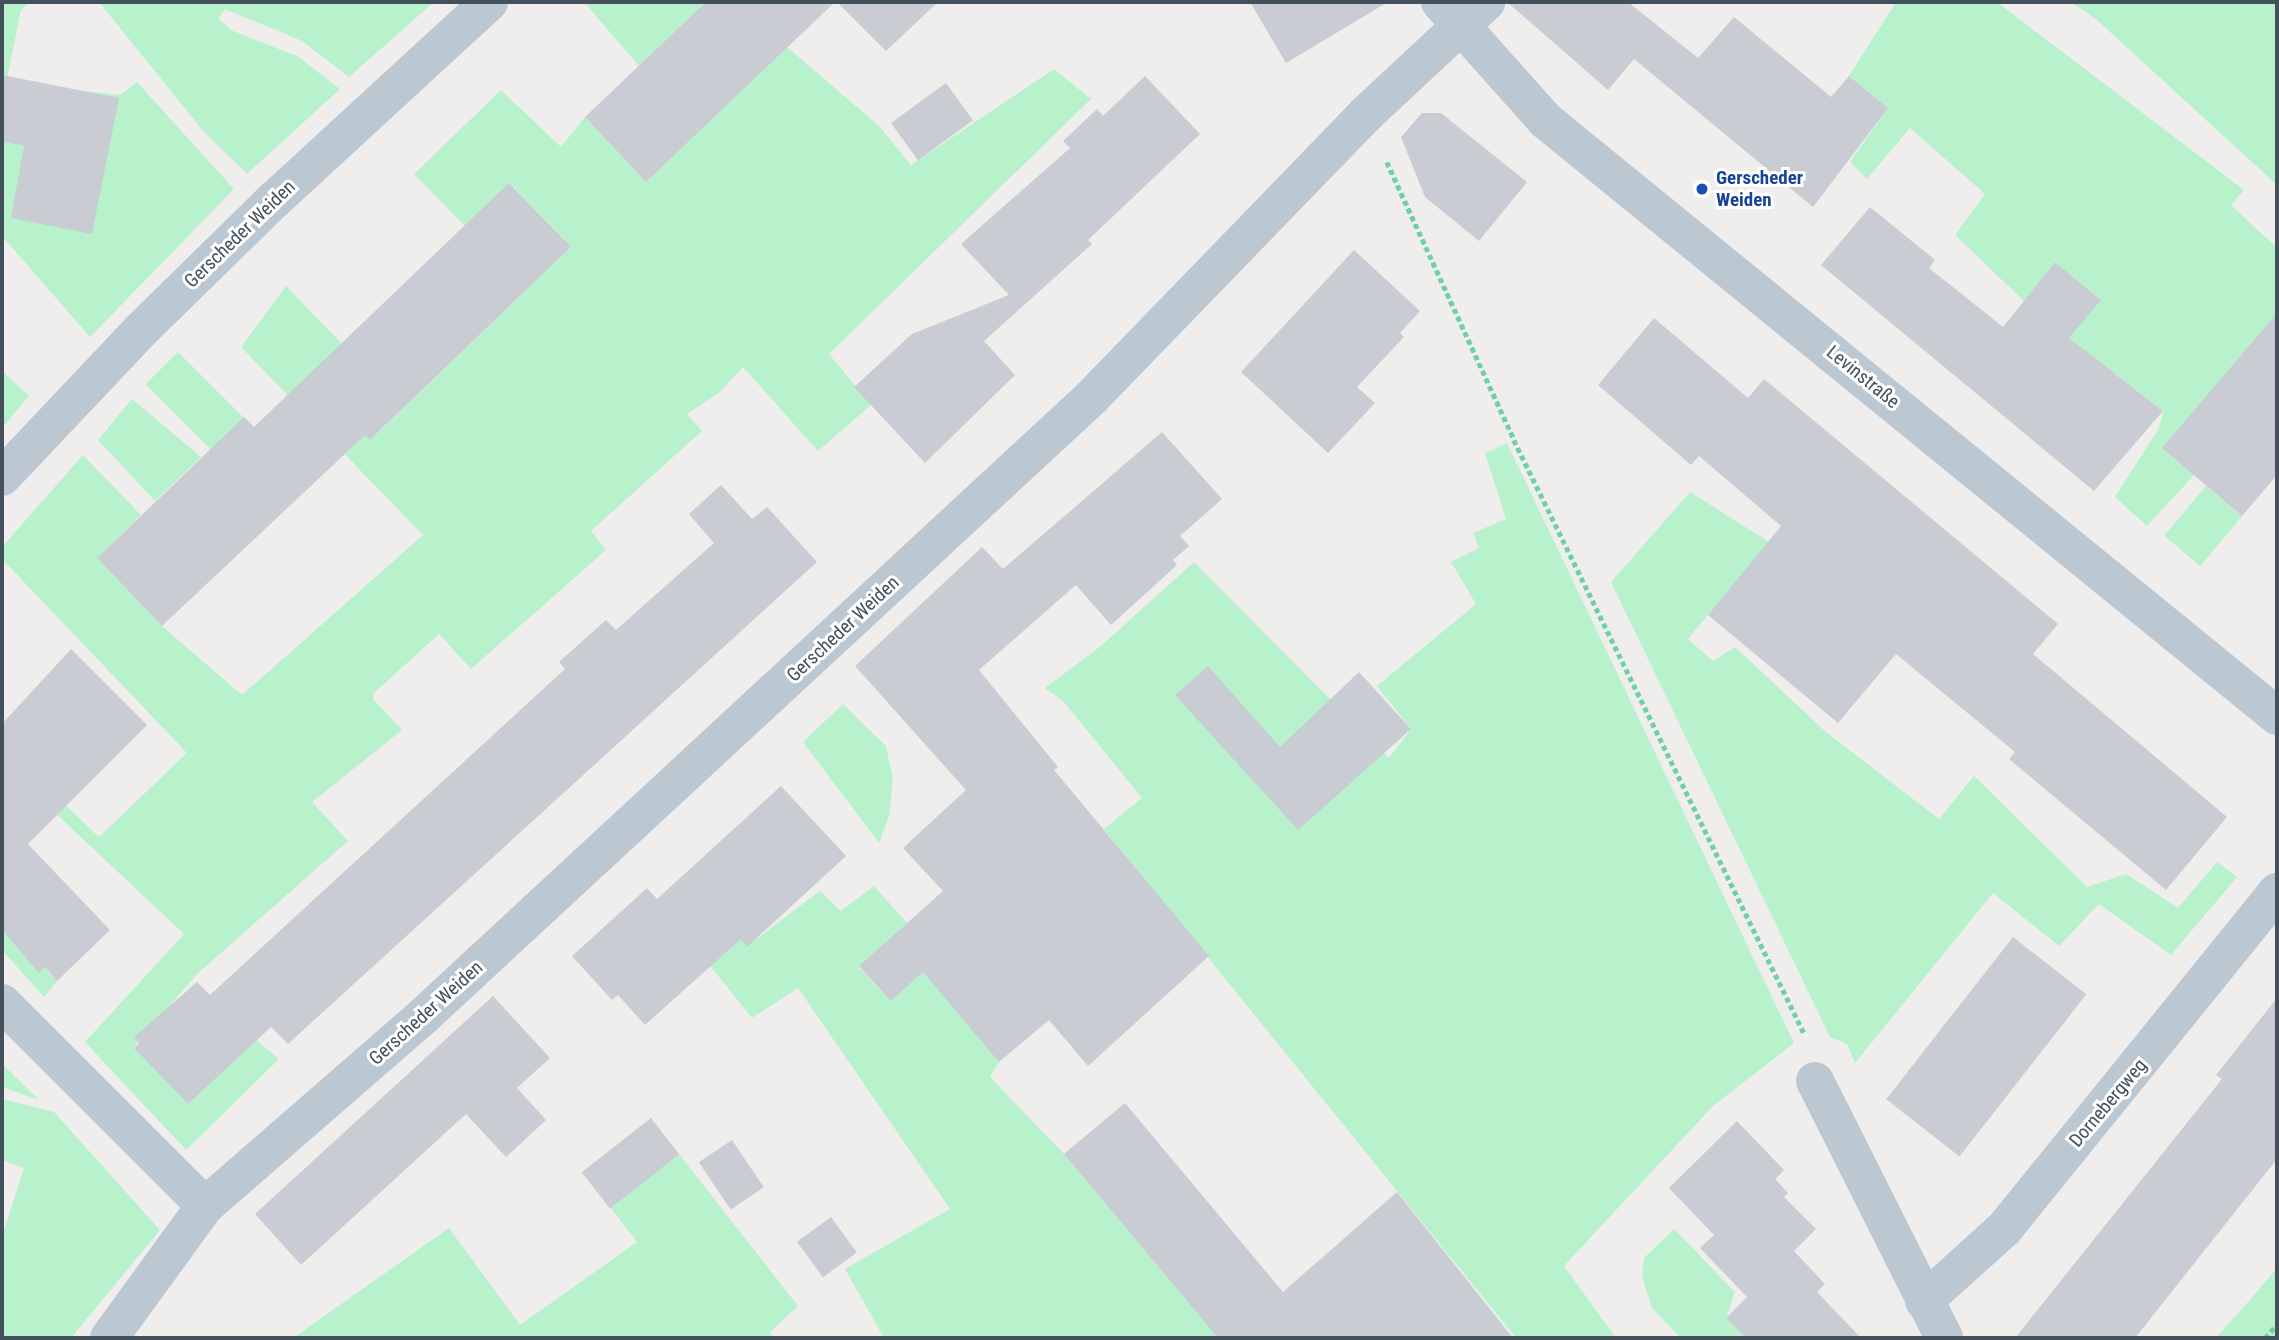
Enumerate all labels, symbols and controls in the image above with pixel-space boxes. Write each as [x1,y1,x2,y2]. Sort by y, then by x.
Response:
place label: Gerscheder Weiden [1716,167,1803,211]
street label: Gerscheder Weiden [180,175,300,293]
marker: Gerscheder Weiden [1694,181,1710,197]
street label: Levinstraße [1822,341,1904,413]
street label: Gerscheder Weiden [782,571,904,687]
street label: Gerscheder Weiden [365,956,487,1070]
street label: Dornebergweg [2065,1054,2151,1152]

